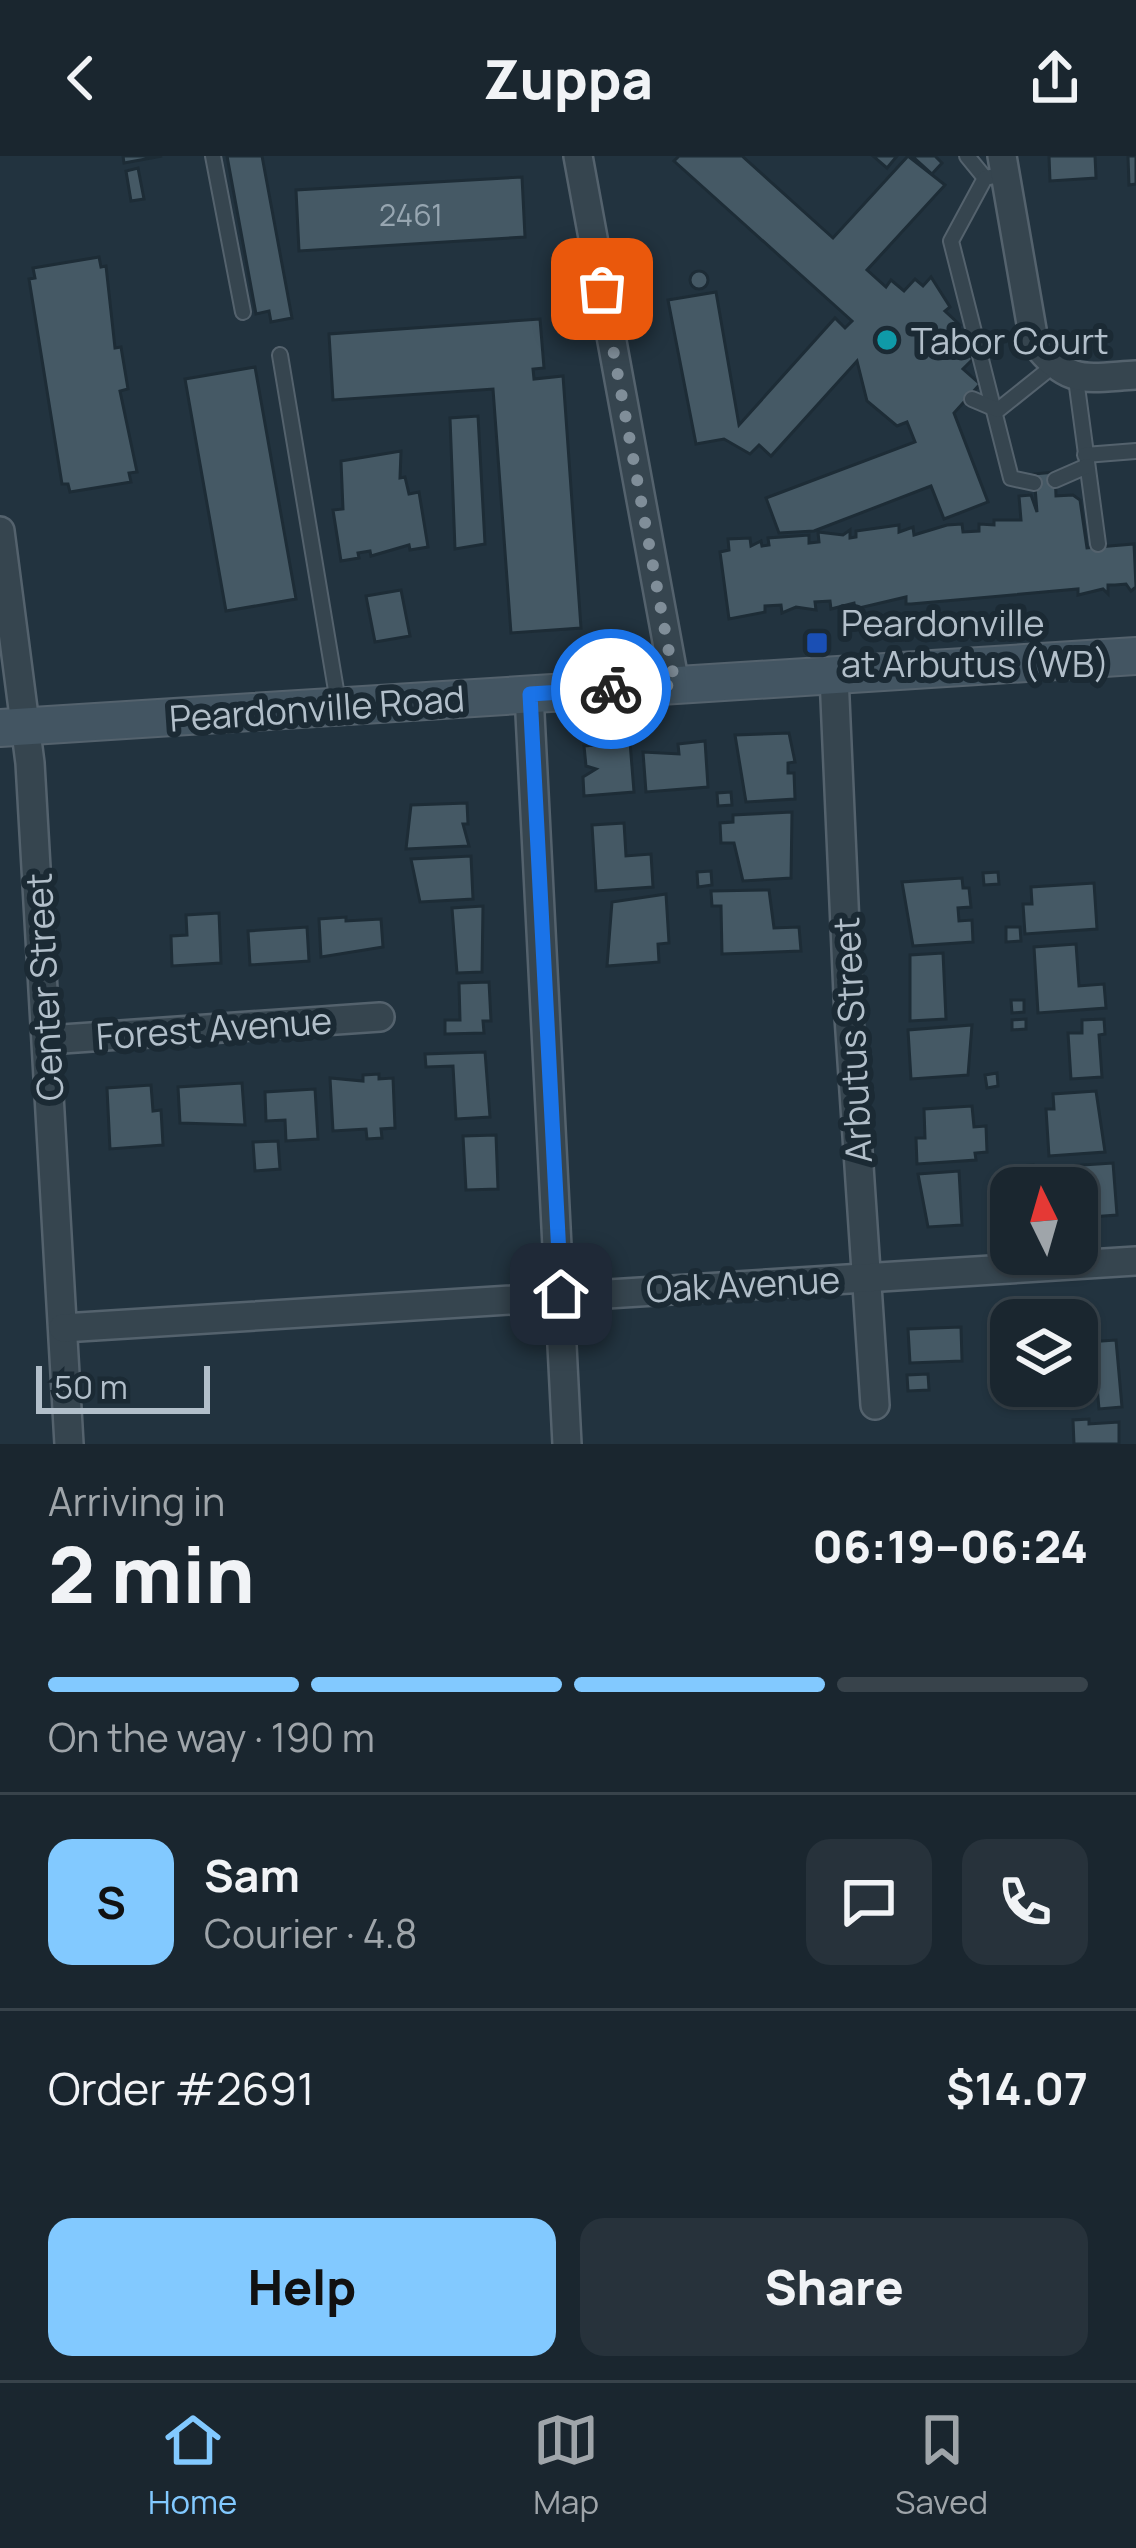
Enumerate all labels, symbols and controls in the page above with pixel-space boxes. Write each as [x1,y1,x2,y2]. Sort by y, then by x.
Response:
text: Zuppa [483,41,653,115]
icon: back [48,45,114,111]
icon: share [1022,45,1088,111]
house number: 2461 [379,194,443,235]
pin [551,238,653,340]
icon: bag [569,256,635,322]
place label: Tabor Court [911,316,1109,365]
marker: Tabor Court [874,327,900,353]
place label: Peardonville at Arbutus (WB) [841,598,1109,688]
courier [551,629,671,749]
marker: Peardonville at Arbutus (WB) [804,630,830,656]
icon: bike [578,656,644,722]
street label: Peardonville Road [168,673,466,743]
street label: Center Street [14,872,74,1102]
street label: Arbutus Street [821,916,883,1164]
street label: Forest Avenue [94,995,334,1061]
north arrow [990,1167,1098,1275]
map controls [990,1167,1098,1407]
pin [510,1243,612,1345]
street label: Oak Avenue [645,1254,841,1314]
icon: home [528,1261,594,1327]
button: layers [990,1299,1098,1407]
scale bar [36,1360,210,1413]
text: 50 m [54,1364,128,1409]
text: Arriving in [48,1474,225,1528]
text: 06:19–06:24 [813,1515,1088,1577]
text: 2 min [48,1520,255,1626]
text: On the way · 190 m [48,1710,375,1764]
button: chat [806,1839,932,1965]
button: phone [962,1839,1088,1965]
text: Sam [204,1844,300,1906]
text: S [96,1871,126,1933]
text: Courier · 4.8 [204,1906,417,1960]
text: Order #2691 [48,2057,315,2119]
text: $14.07 [946,2057,1088,2119]
button: Help [48,2218,556,2356]
button: Share [580,2218,1088,2356]
tab: Home [148,2407,237,2524]
tab: Map [533,2407,599,2524]
tab: Saved [895,2407,988,2524]

